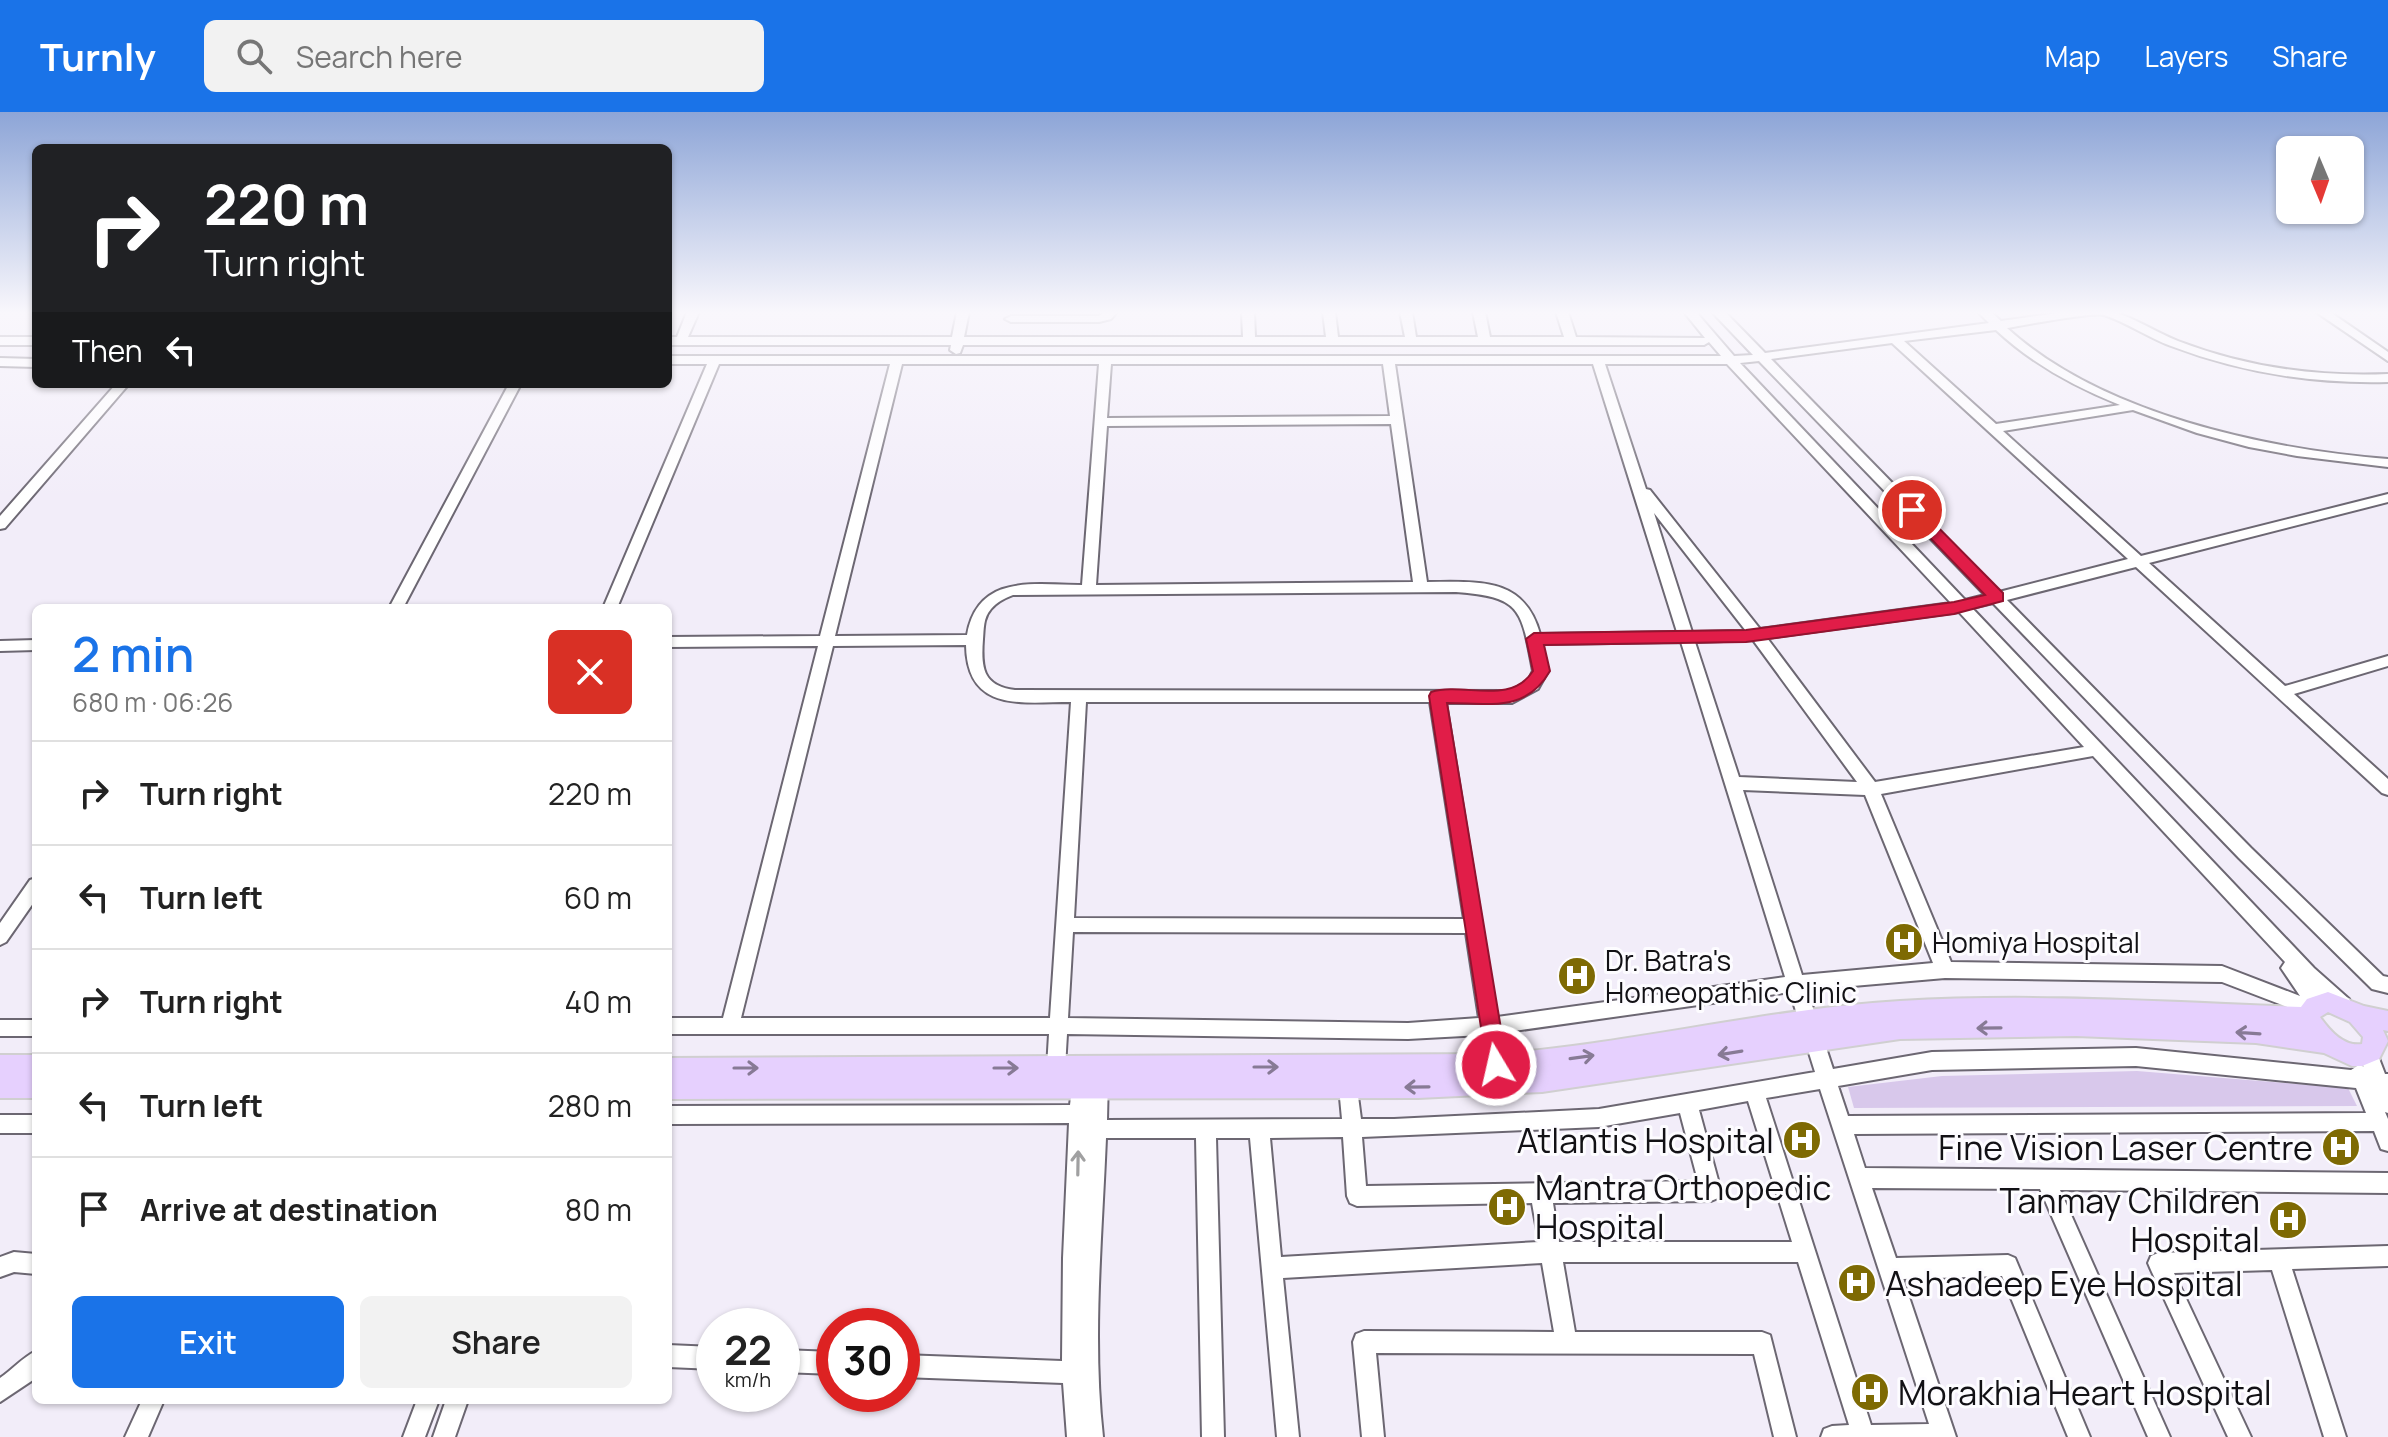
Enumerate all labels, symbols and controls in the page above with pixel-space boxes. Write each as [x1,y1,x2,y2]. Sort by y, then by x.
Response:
search box [204,20,764,92]
text: Turnly [40,30,156,82]
icon: search [232,34,276,78]
text: Search here [296,36,463,77]
text: Map [2045,37,2101,75]
text: Layers [2145,37,2228,75]
text: Share [2272,37,2348,75]
north arrow [2276,136,2364,224]
map controls [2276,136,2364,224]
text: 220 m [204,165,369,242]
icon: right [72,176,176,280]
text: Turn right [204,238,365,287]
icon: left [159,328,203,372]
text: Then [72,330,143,371]
pin [1878,476,1946,544]
icon: arrive [1890,488,1934,532]
text: 2 min [72,621,194,686]
button: close [548,630,632,714]
text: 680 m · 06:26 [72,684,233,720]
icon: right [72,771,116,815]
text: Turn right [140,773,283,814]
text: 220 m [548,773,632,814]
icon: left [72,875,116,919]
text: Turn left [140,877,263,918]
text: 60 m [564,877,632,918]
hospital icon: Homiya Hospital [1883,921,1925,963]
place label: Homiya Hospital [1932,923,2140,961]
place label: Dr. Batra's Homeopathic Clinic [1605,941,1857,1011]
hospital icon: Dr. Batra's Homeopathic Clinic [1556,955,1598,997]
icon: right [72,979,116,1023]
text: Turn right [140,981,283,1022]
text: 40 m [565,981,632,1022]
one-way arrow [1976,1020,2003,1035]
position arrow [1454,1023,1538,1107]
one-way arrow [2235,1025,2262,1040]
one-way arrow [1718,1046,1744,1061]
one-way arrow [1568,1049,1594,1064]
one-way arrow [1252,1059,1279,1075]
one-way arrow [732,1060,759,1076]
one-way arrow [992,1060,1019,1076]
one-way arrow [1404,1079,1431,1095]
icon: left [72,1083,116,1127]
text: Turn left [140,1085,263,1126]
text: 280 m [548,1085,632,1126]
place label: Atlantis Hospital [1517,1117,1774,1163]
hospital icon: Atlantis Hospital [1781,1119,1823,1161]
place label: Fine Vision Laser Centre [1938,1124,2313,1170]
hospital icon: Fine Vision Laser Centre [2320,1126,2362,1168]
one-way arrow [1070,1150,1085,1177]
place label: Mantra Orthopedic Hospital [1535,1164,1831,1249]
place label: Tanmay Children Hospital [2000,1177,2260,1262]
hospital icon: Mantra Orthopedic Hospital [1486,1186,1528,1228]
icon: arrive [72,1187,116,1231]
text: Arrive at destination [140,1189,438,1230]
text: 80 m [565,1189,632,1230]
hospital icon: Tanmay Children Hospital [2267,1199,2309,1241]
place label: Ashadeep Eye Hospital [1885,1260,2243,1306]
hospital icon: Ashadeep Eye Hospital [1836,1262,1878,1304]
button: Exit [72,1296,344,1388]
button: Share [360,1296,632,1388]
speed limit sign: 30 [816,1308,920,1412]
text: 22 [724,1322,772,1377]
text: km/h [725,1366,771,1393]
place label: Morakhia Heart Hospital [1898,1369,2272,1415]
hospital icon: Morakhia Heart Hospital [1849,1371,1891,1413]

